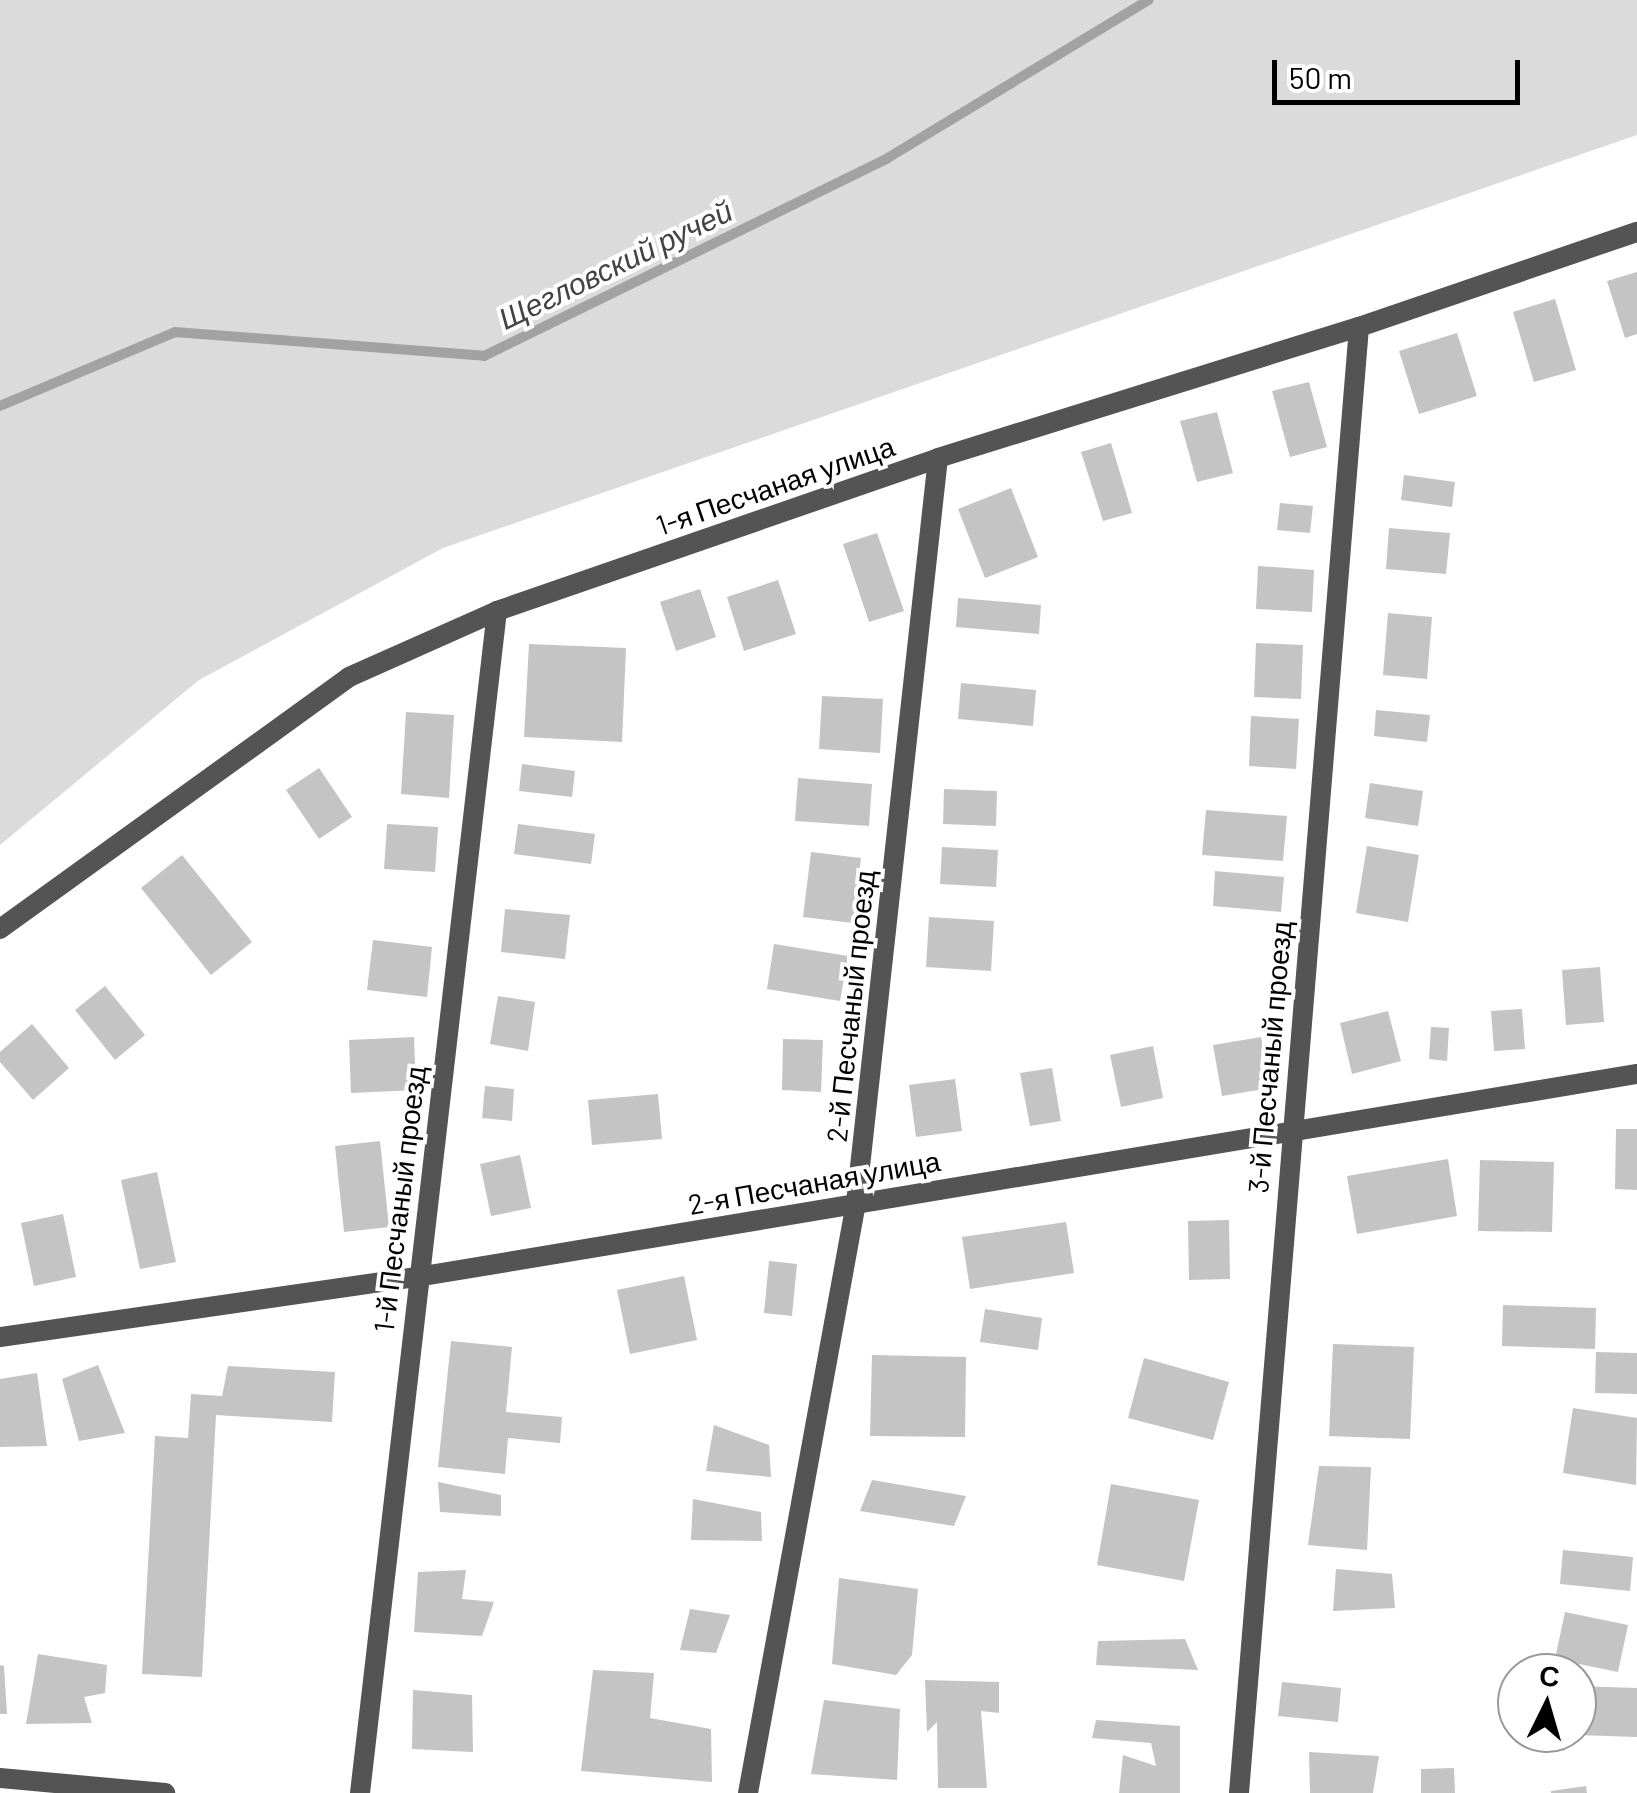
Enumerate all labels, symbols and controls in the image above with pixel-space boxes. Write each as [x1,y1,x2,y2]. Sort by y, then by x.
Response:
scale bar [1277,40,1524,102]
text: 50 m [1289,59,1352,95]
water label: Щегловский ручей [492,192,738,336]
street label: 1-я Песчаная улица [651,428,899,542]
street label: 2-й Песчаный проезд [819,868,881,1144]
street label: 3-й Песчаный проезд [1240,920,1298,1194]
street label: 1-й Песчаный проезд [366,1064,432,1334]
street label: 2-я Песчаная улица [685,1143,943,1221]
north arrow [1497,1653,1597,1753]
text: С [1538,1657,1561,1693]

